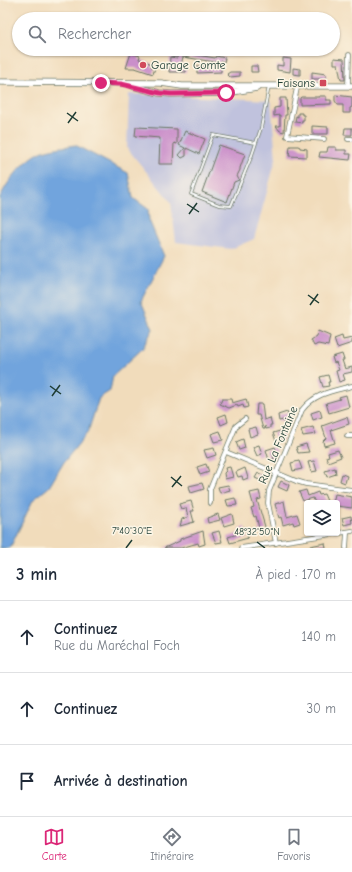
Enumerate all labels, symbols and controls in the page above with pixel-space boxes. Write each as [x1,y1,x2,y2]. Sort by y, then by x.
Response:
search box [12,12,340,56]
icon: search [26,23,48,45]
text: Rechercher [58,25,131,43]
place label: Garage Comte [151,58,226,72]
marker: Garage Comte [138,60,148,70]
route end [92,74,110,92]
place label: Faisans [277,76,315,90]
marker: Faisans [318,78,328,88]
route start [217,84,235,102]
street label: Rue La Fontaine [255,404,301,486]
map controls [304,500,340,536]
button: layers [304,500,340,536]
text: 7°40'30"E [112,525,152,537]
text: 48°32'50"N [234,526,280,538]
text: 3 min [16,565,57,584]
text: À pied · 170 m [256,567,336,582]
text: Continuez [54,620,117,638]
icon: ahead [16,626,38,648]
text: 140 m [302,629,336,644]
text: Rue du Maréchal Foch [54,638,180,653]
icon: ahead [16,698,38,720]
text: Continuez [54,700,117,718]
text: 30 m [306,701,336,716]
icon: arrive [16,770,38,792]
text: Arrivée à destination [54,772,188,790]
tab: Carte [42,826,67,863]
tab: Itinéraire [150,826,194,863]
tab: Favoris [277,826,310,863]

